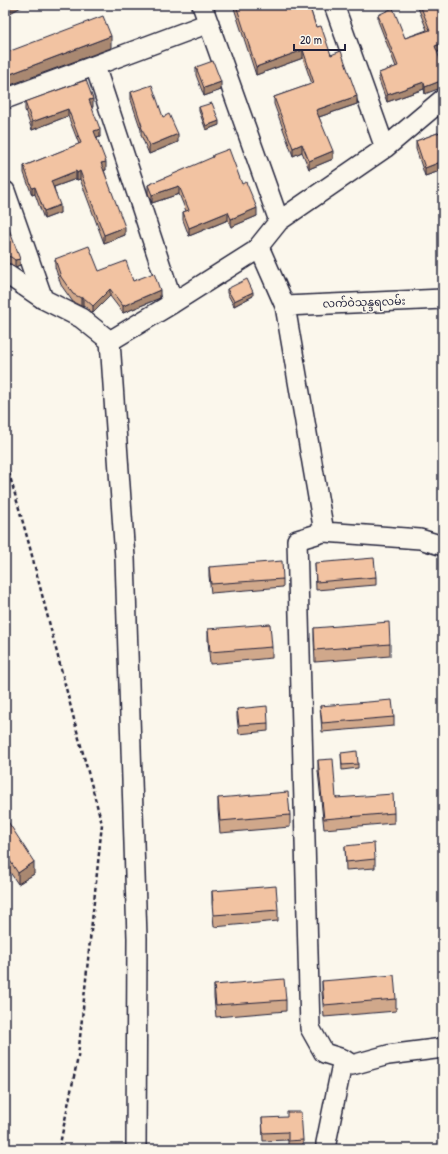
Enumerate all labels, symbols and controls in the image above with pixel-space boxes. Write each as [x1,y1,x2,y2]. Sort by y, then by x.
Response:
scale bar [294,26,345,52]
text: 20 m [300,31,322,48]
street label: လက်ဝဲသုန္ဒရလမ်း [322,294,406,313]

